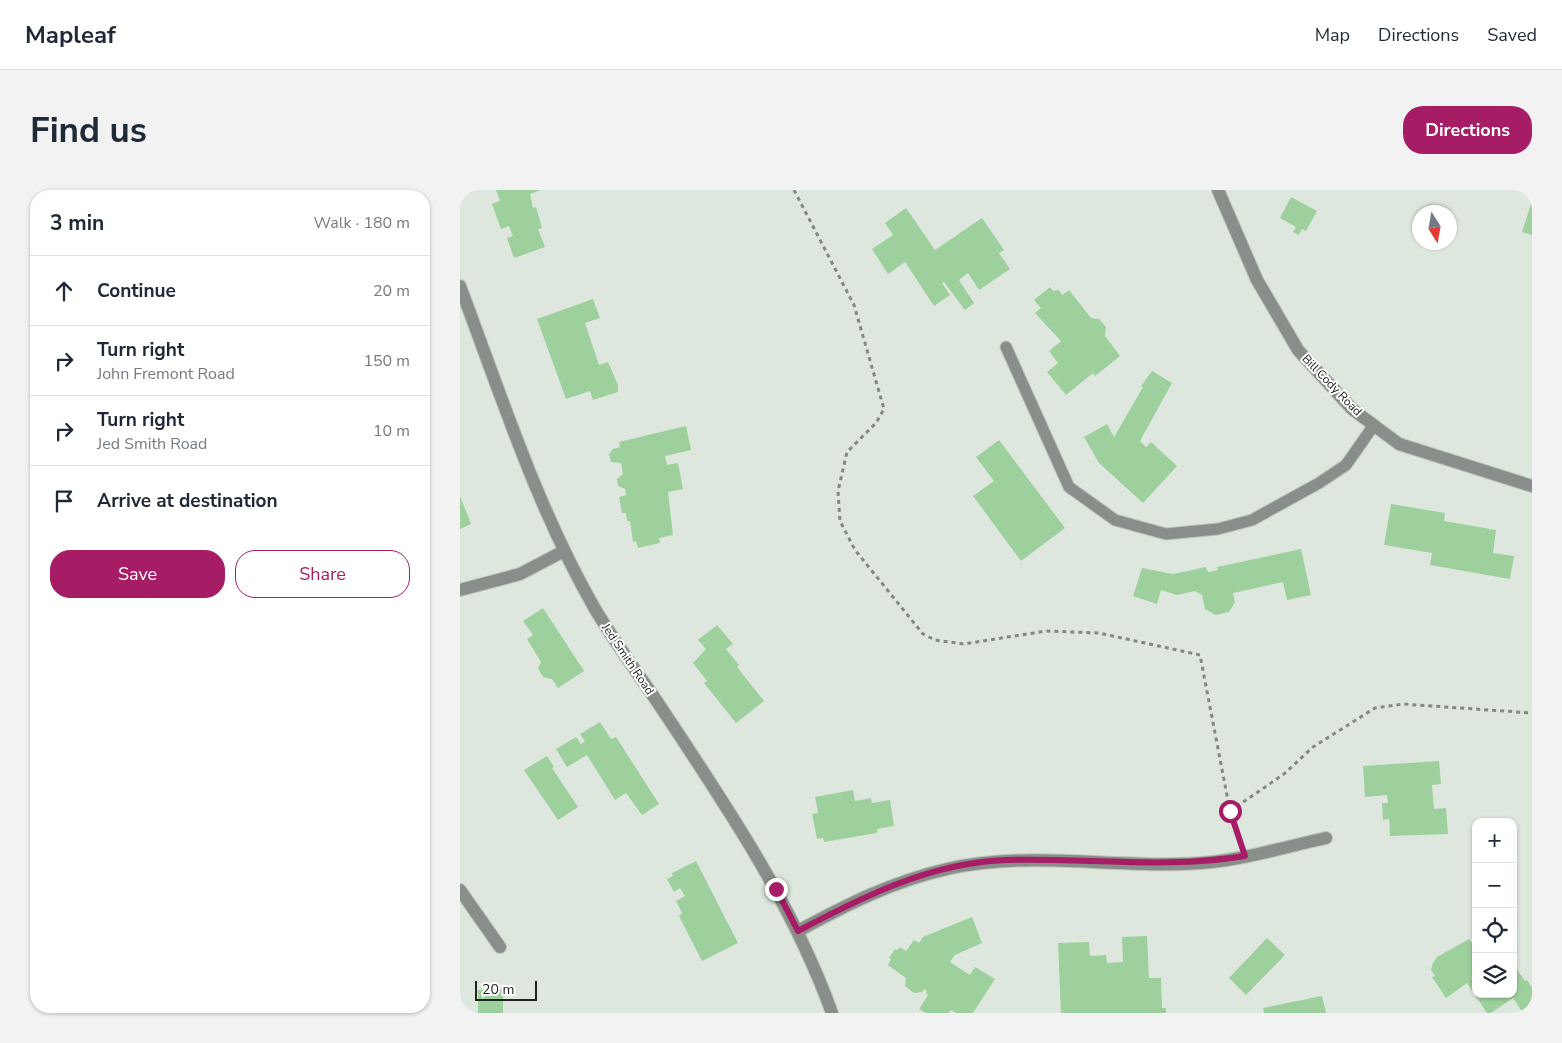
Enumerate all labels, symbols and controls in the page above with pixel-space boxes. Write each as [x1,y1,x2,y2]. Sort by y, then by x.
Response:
text: Mapleaf [25,19,116,51]
text: Map [1315,23,1350,47]
text: Directions [1378,23,1459,47]
text: Saved [1487,23,1537,47]
button: Directions [1403,106,1532,154]
text: Find us [30,107,147,154]
north arrow [1412,205,1457,250]
text: 3 min [50,209,104,237]
text: Walk · 180 m [314,212,410,234]
icon: ahead [50,277,78,305]
text: Continue [97,278,176,304]
text: 20 m [373,280,410,302]
text: Turn right [97,337,184,363]
icon: right [50,347,78,375]
text: 150 m [363,350,410,372]
street label: Bill Cody Road [1299,351,1365,419]
text: John Fremont Road [97,363,235,385]
text: Turn right [97,407,184,433]
icon: right [50,417,78,445]
text: 10 m [373,420,410,442]
text: Jed Smith Road [97,433,207,455]
icon: arrive [50,487,78,515]
text: Arrive at destination [97,488,278,514]
button: Save [50,550,225,598]
button: Share [235,550,410,598]
street label: Jed Smith Road [598,619,658,698]
route start [1219,800,1242,823]
map controls [1472,818,1517,998]
button: + [1472,818,1517,863]
button: − [1472,863,1517,908]
route end [765,878,788,901]
button: locate [1472,908,1517,953]
button: layers [1472,953,1517,998]
scale bar [475,978,538,1001]
text: 20 m [482,980,514,999]

